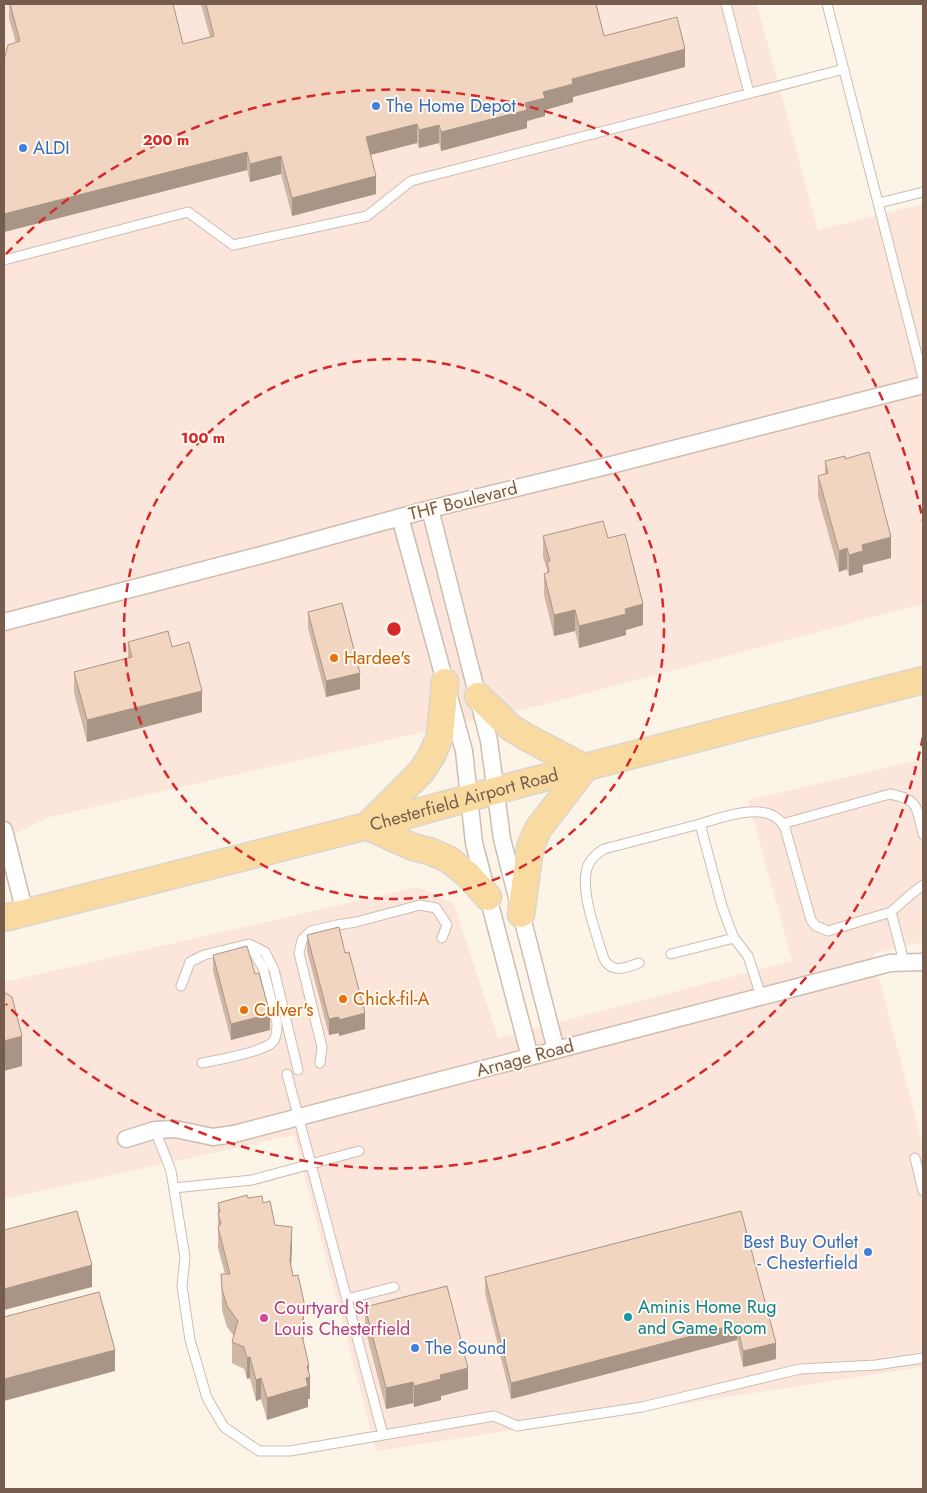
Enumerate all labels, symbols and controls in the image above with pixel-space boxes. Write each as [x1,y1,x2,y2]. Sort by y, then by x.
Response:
place label: The Home Depot [386,93,516,119]
marker: The Home Depot [370,100,382,112]
text: 200 m [143,129,189,151]
place label: ALDI [33,135,70,161]
marker: ALDI [17,142,29,154]
text: 100 m [181,427,225,449]
street label: THF Boulevard [406,475,520,527]
centre of rings [385,620,403,638]
place label: Hardee's [344,645,411,671]
marker: Hardee's [328,652,340,664]
street label: Chesterfield Airport Road [367,762,561,838]
place label: Chick-fil-A [353,986,430,1012]
marker: Chick-fil-A [337,993,349,1005]
place label: Culver's [254,997,314,1023]
marker: Culver's [238,1004,250,1016]
street label: Arnage Road [473,1033,577,1083]
place label: Best Buy Outlet - Chesterfield [743,1229,859,1276]
marker: Best Buy Outlet - Chesterfield [862,1246,874,1258]
place label: Aminis Home Rug and Game Room [638,1294,777,1341]
place label: Courtyard St Louis Chesterfield [274,1295,410,1342]
marker: Aminis Home Rug and Game Room [622,1311,634,1323]
marker: Courtyard St Louis Chesterfield [258,1312,270,1324]
place label: The Sound [425,1335,506,1361]
marker: The Sound [409,1342,421,1354]

